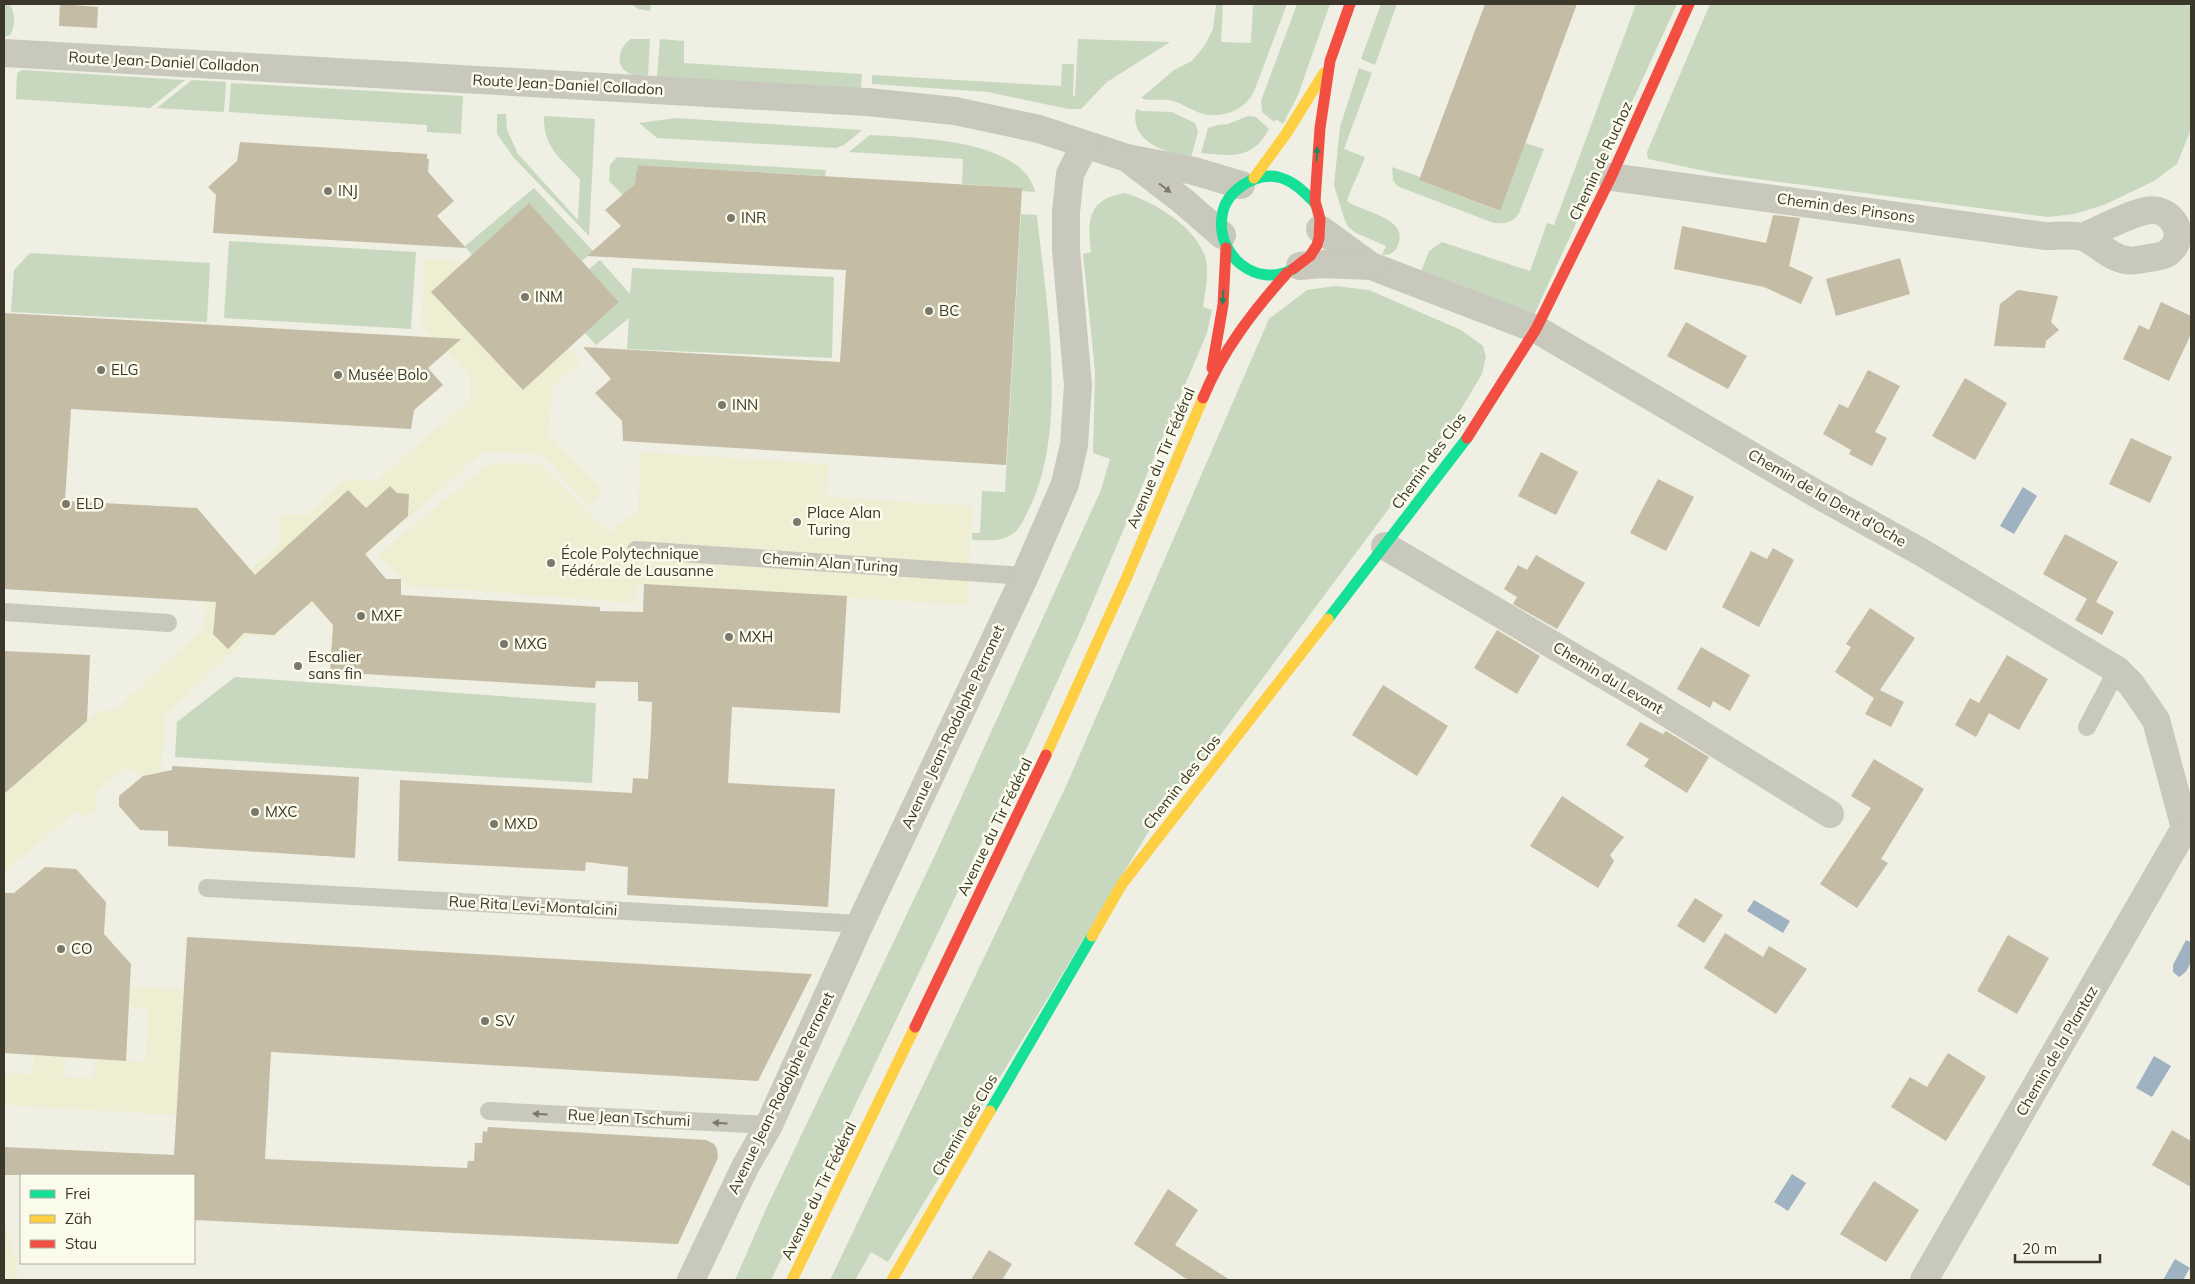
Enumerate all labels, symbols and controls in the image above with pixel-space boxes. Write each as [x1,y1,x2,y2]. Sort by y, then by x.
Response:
street label: Route Jean-Daniel Colladon [68,47,260,76]
street label: Route Jean-Daniel Colladon [472,70,664,99]
street label: Chemin de Ruchoz [1565,98,1637,223]
one-way arrow [1314,146,1322,162]
place label: INJ [338,181,358,200]
one-way arrow [1158,182,1171,193]
marker: INJ [322,185,334,197]
street label: Chemin des Pinsons [1776,188,1916,227]
place label: INR [741,208,766,227]
marker: INR [725,212,737,224]
place label: INM [535,287,563,306]
one-way arrow [1219,289,1227,305]
marker: INM [519,291,531,303]
place label: BC [939,301,959,320]
marker: BC [923,305,935,317]
place label: ELG [111,360,138,379]
marker: ELG [95,364,107,376]
place label: Musée Bolo [348,365,428,384]
marker: Musée Bolo [332,369,344,381]
street label: Avenue du Tir Fédéral [1122,385,1199,531]
place label: INN [732,395,758,414]
marker: INN [716,399,728,411]
street label: Chemin des Clos [1387,409,1470,513]
street label: Chemin de la Dent d'Oche [1745,444,1910,551]
place label: ELD [76,494,104,513]
marker: ELD [60,498,72,510]
place label: Place Alan Turing [807,503,881,539]
marker: Place Alan Turing [791,516,803,528]
place label: École Polytechnique Fédérale de Lausanne [561,544,714,580]
street label: Chemin Alan Turing [761,548,899,577]
marker: École Polytechnique Fédérale de Lausanne [545,557,557,569]
place label: MXF [371,606,402,625]
marker: MXF [355,610,367,622]
street label: Avenue Jean-Rodolphe Perronet [897,622,1008,832]
place label: MXH [739,627,773,646]
marker: MXH [723,631,735,643]
place label: MXG [514,634,547,653]
street label: Chemin du Levant [1550,637,1667,718]
marker: MXG [498,638,510,650]
place label: Escalier sans fin [308,647,362,683]
marker: Escalier sans fin [292,660,304,672]
street label: Chemin des Clos [1139,731,1224,833]
street label: Avenue du Tir Fédéral [953,755,1036,899]
place label: MXC [265,802,298,821]
marker: MXC [249,806,261,818]
place label: MXD [504,814,538,833]
marker: MXD [488,818,500,830]
street label: Rue Rita Levi-Montalcini [448,892,618,919]
place label: CO [71,939,93,958]
marker: CO [55,943,67,955]
street label: Chemin de la Plantaz [2011,982,2102,1119]
street label: Avenue Jean-Rodolphe Perronet [723,989,838,1197]
place label: SV [495,1011,515,1030]
marker: SV [479,1015,491,1027]
street label: Chemin des Clos [928,1070,1002,1179]
street label: Rue Jean Tschumi [567,1105,691,1130]
one-way arrow [532,1109,548,1117]
one-way arrow [712,1118,728,1126]
street label: Avenue du Tir Fédéral [777,1119,860,1263]
legend [20,1174,195,1264]
text: Frei [65,1184,90,1203]
text: Zäh [65,1209,92,1228]
scale bar [2015,1232,2100,1264]
text: Stau [65,1234,97,1253]
text: 20 m [2022,1239,2057,1258]

